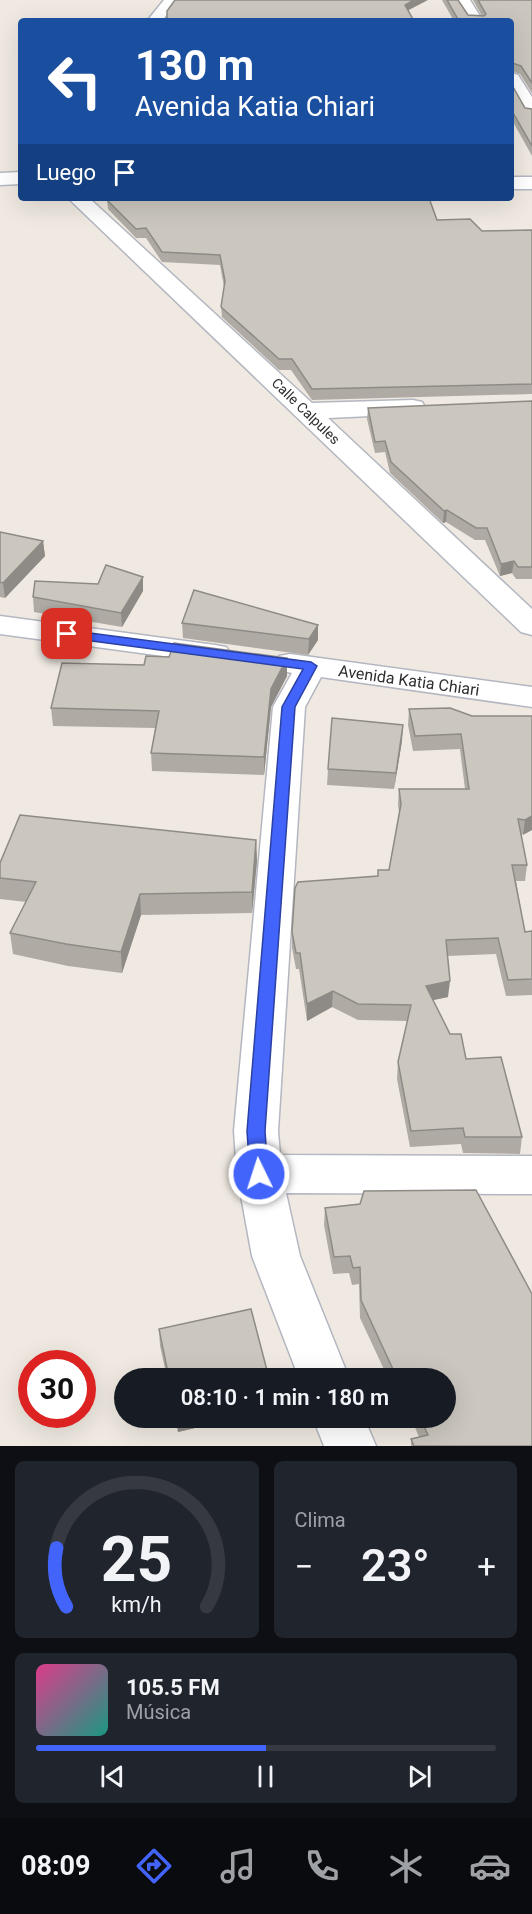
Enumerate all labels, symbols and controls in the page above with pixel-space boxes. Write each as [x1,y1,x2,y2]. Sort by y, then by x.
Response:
text: 130 m [135,41,254,90]
icon: left [36,42,114,120]
text: Avenida Katia Chiari [135,91,375,123]
icon: arrive [108,156,141,189]
text: Luego [36,160,96,185]
street label: Calle Calpules [269,375,343,447]
pin [41,608,92,659]
icon: arrive [50,617,83,650]
street label: Avenida Katia Chiari [337,661,481,700]
position arrow [227,1142,291,1206]
speed limit sign: 30 [18,1350,96,1428]
text: 08:10 · 1 min · 180 m [181,1385,389,1410]
text: Clima [295,1508,346,1532]
text: 25 [101,1523,173,1596]
text: 23° [361,1539,430,1592]
text: − [295,1547,313,1586]
text: + [477,1547,496,1586]
text: km/h [112,1592,162,1617]
text: 105.5 FM [126,1675,220,1700]
text: Música [126,1700,191,1724]
icon: previous [96,1760,129,1793]
icon: pause [249,1760,282,1793]
icon: next [403,1760,436,1793]
icon: directions [133,1845,175,1887]
icon: music [217,1845,259,1887]
icon: phone [301,1845,343,1887]
icon: climate [385,1845,427,1887]
icon: car [469,1845,511,1887]
text: 08:09 [21,1850,91,1882]

